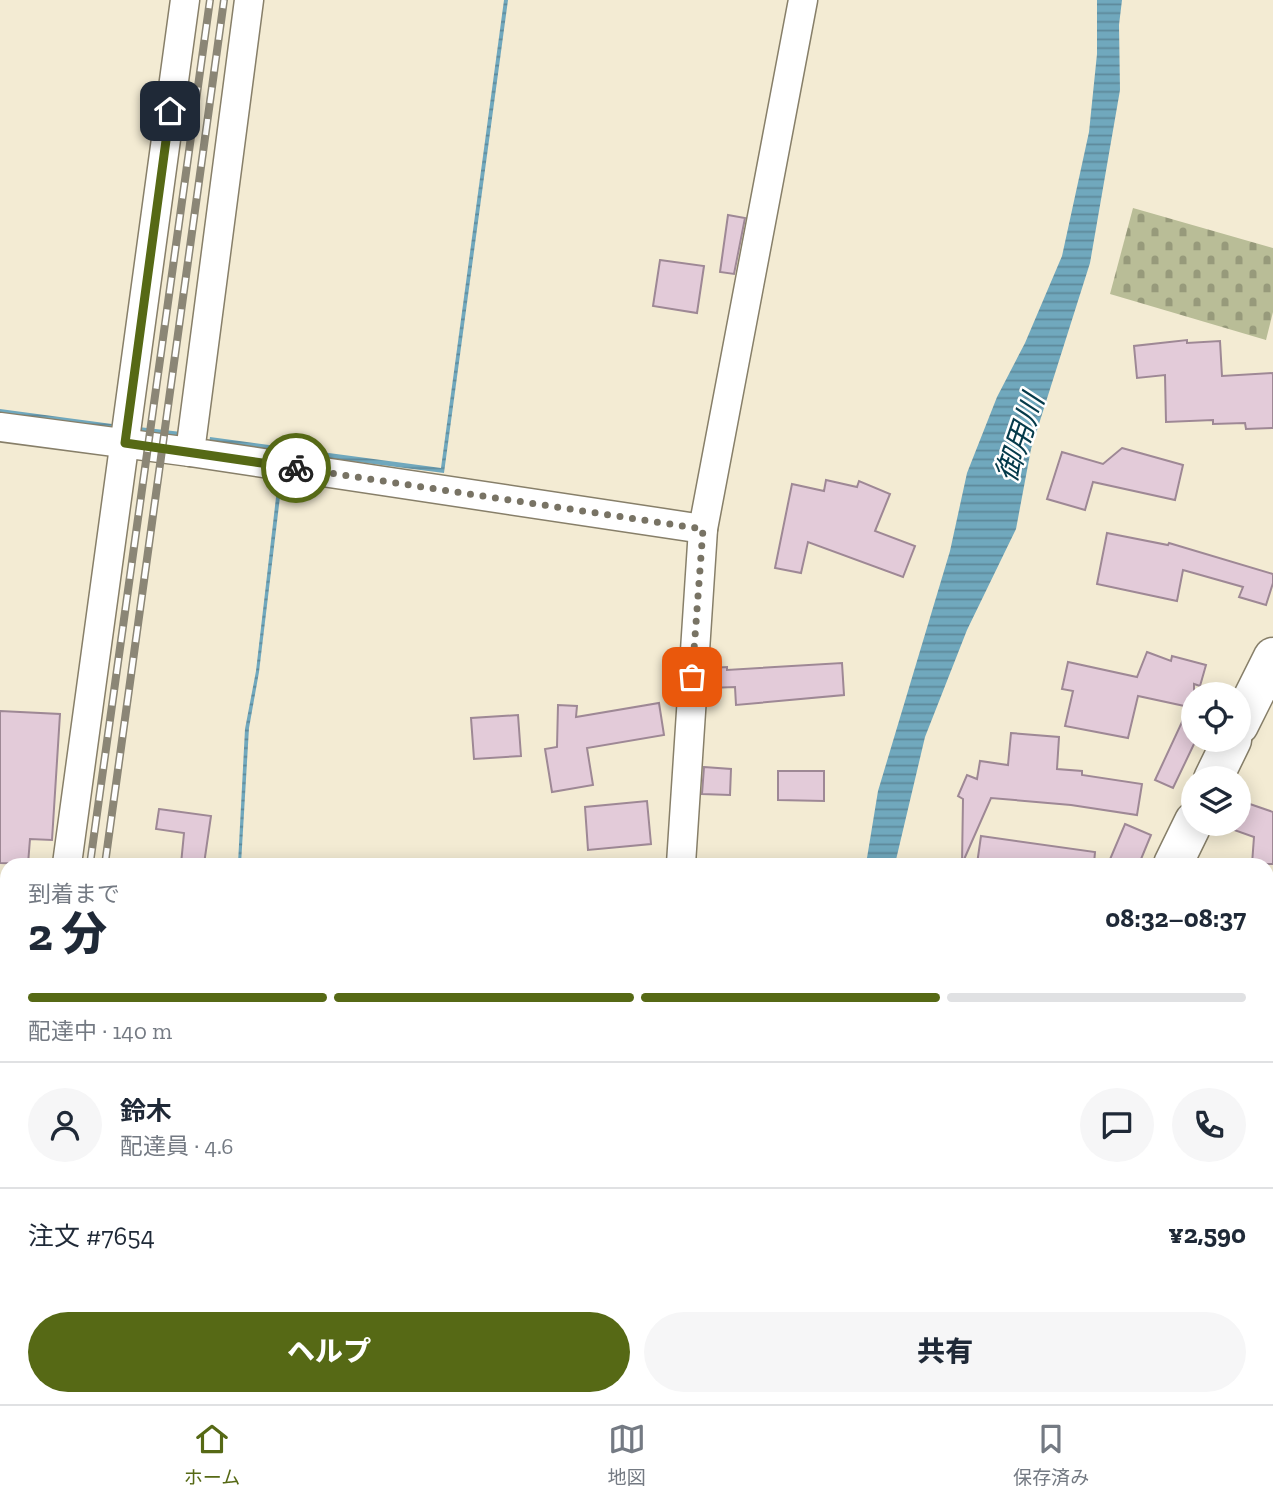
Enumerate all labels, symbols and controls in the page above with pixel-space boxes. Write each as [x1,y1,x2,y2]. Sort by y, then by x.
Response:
pin [140,81,200,141]
icon: home [151,92,189,130]
water label: 御用川 [988,387,1053,486]
courier [261,433,331,503]
icon: bike [277,449,315,487]
pin [662,647,722,707]
icon: bag [673,658,711,696]
map controls [1181,682,1251,836]
button: locate [1181,682,1251,752]
button: layers [1181,766,1251,836]
text: 到着まで [28,880,120,908]
text: 08:32–08:37 [1105,902,1246,934]
text: 2 分 [28,907,107,962]
text: 配達中 · 140 m [28,1017,172,1045]
button: person [28,1088,102,1162]
button: chat [1080,1088,1154,1162]
button: phone [1172,1088,1246,1162]
text: 鈴木 [120,1095,172,1127]
text: 配達員 · 4.6 [120,1132,234,1160]
text: ¥2,590 [1168,1218,1246,1250]
text: 注文 #7654 [28,1220,155,1252]
button: ヘルプ [28,1312,630,1392]
button: 共有 [644,1312,1246,1392]
tab: ホーム [184,1420,240,1489]
tab: 地図 [608,1420,646,1489]
tab: 保存済み [1013,1420,1089,1489]

